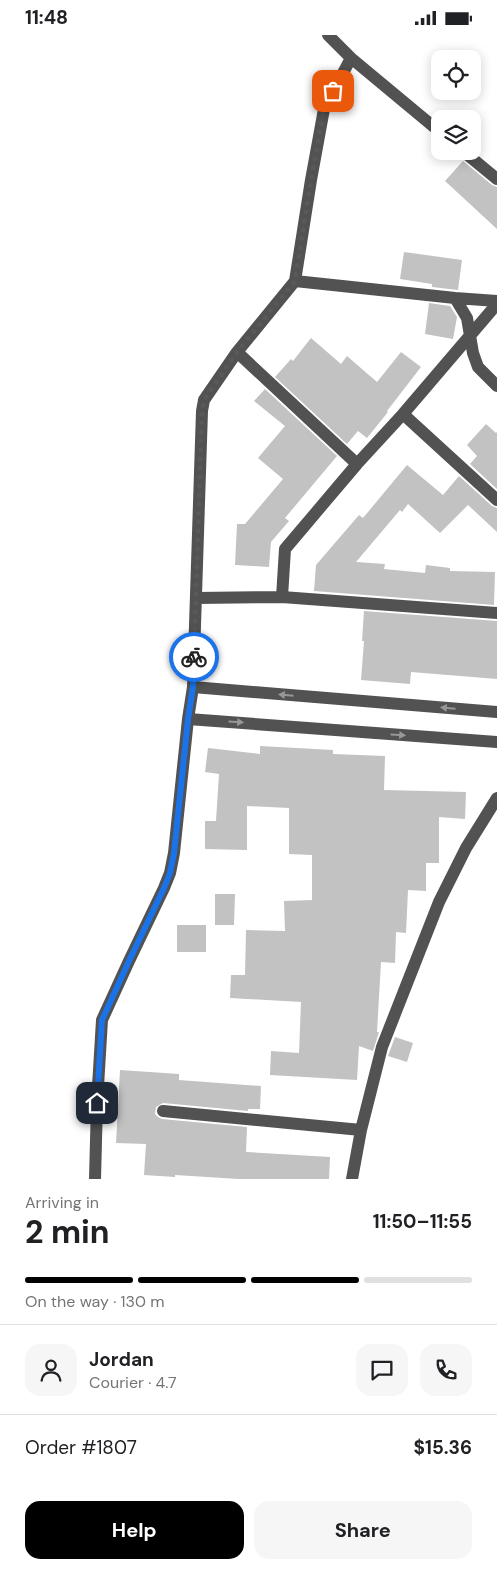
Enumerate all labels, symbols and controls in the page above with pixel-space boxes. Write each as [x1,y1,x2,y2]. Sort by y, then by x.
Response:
text: 11:48 [25,5,68,30]
map controls [431,50,481,160]
button: locate [431,50,481,100]
pin [312,70,354,112]
icon: bag [319,77,347,105]
button: layers [431,110,481,160]
courier [169,632,219,682]
icon: bike [180,643,208,671]
one-way arrow [278,690,294,698]
one-way arrow [440,704,456,712]
one-way arrow [229,719,245,727]
one-way arrow [391,731,407,739]
pin [76,1082,118,1124]
icon: home [83,1089,111,1117]
text: Arriving in [25,1192,99,1213]
text: 11:50–11:55 [373,1209,472,1234]
text: 2 min [25,1211,110,1253]
text: On the way · 130 m [25,1291,165,1312]
button: person [25,1344,77,1396]
button: chat [356,1344,408,1396]
button: phone [420,1344,472,1396]
text: Jordan [89,1347,154,1372]
text: Courier · 4.7 [89,1372,177,1393]
text: Order #1807 [25,1435,137,1460]
text: $15.36 [413,1435,472,1460]
button: Help [25,1501,244,1559]
button: Share [254,1501,472,1559]

